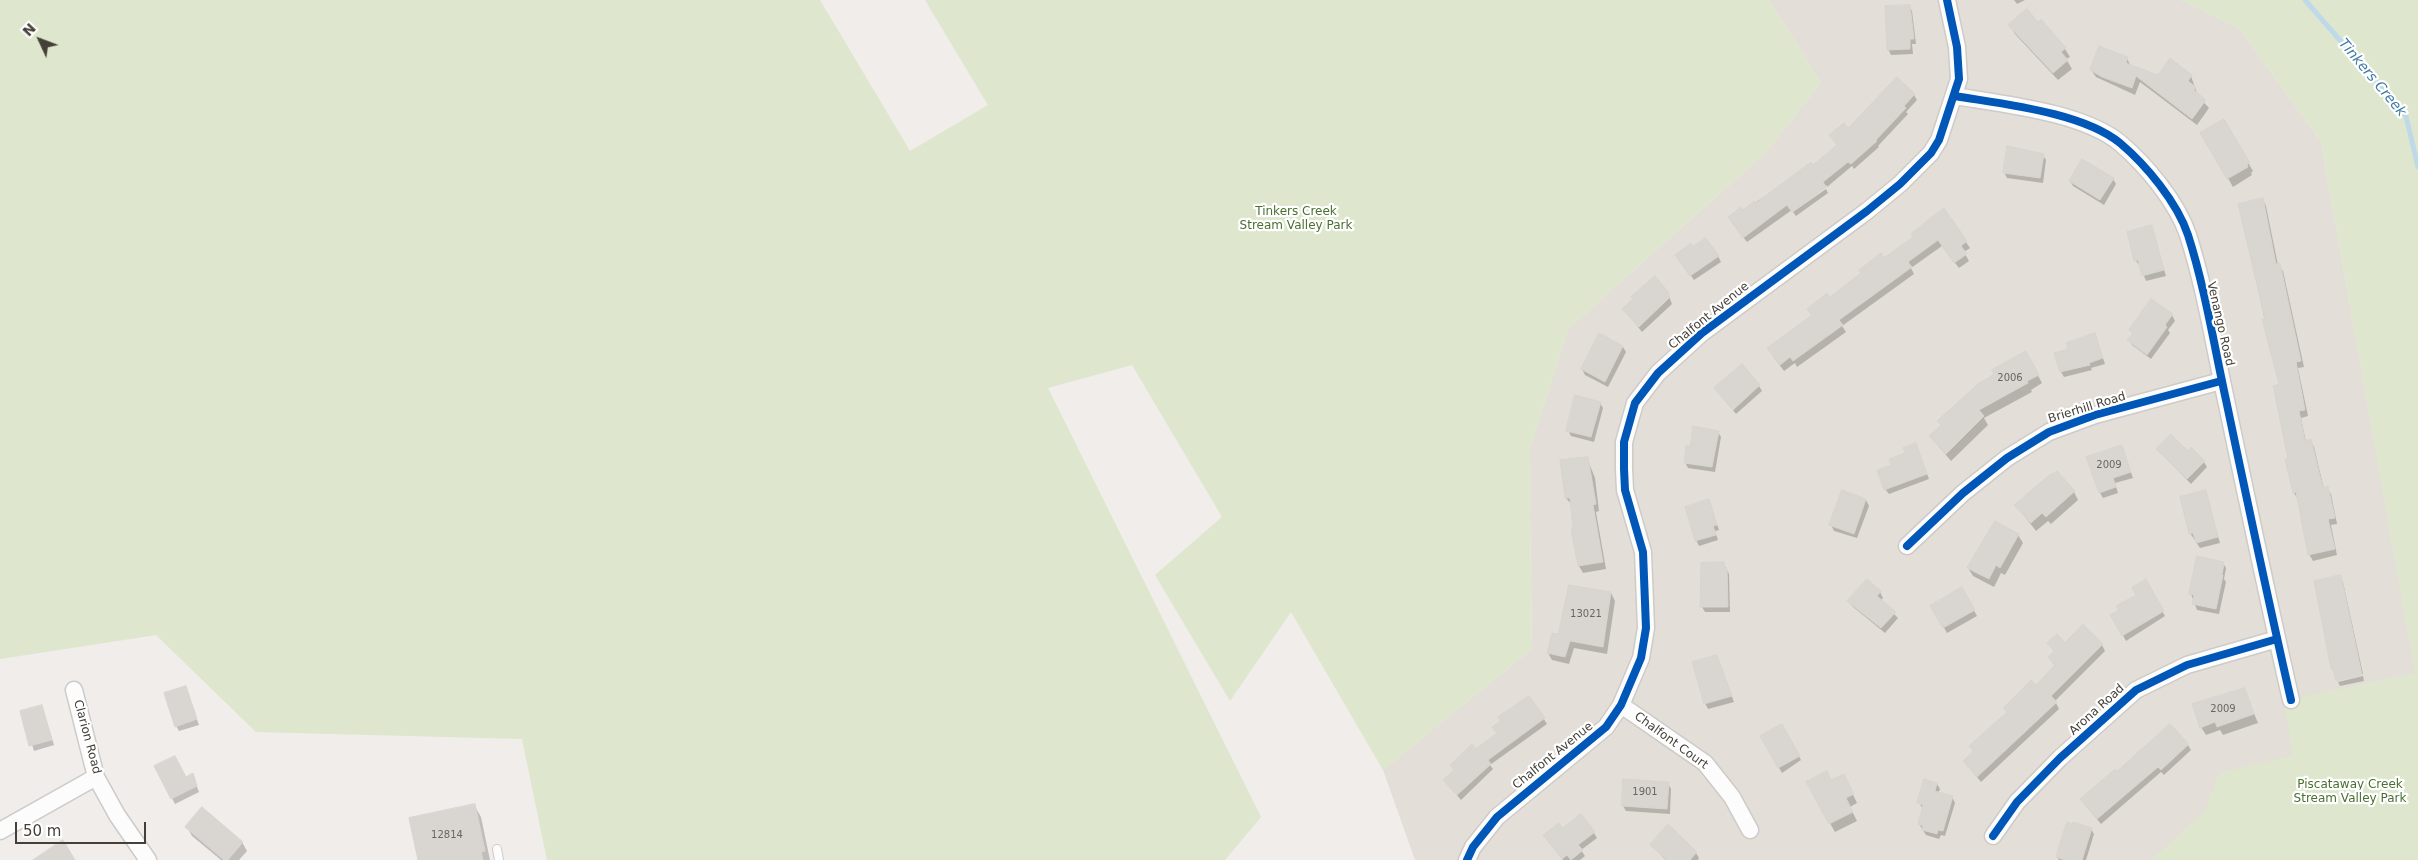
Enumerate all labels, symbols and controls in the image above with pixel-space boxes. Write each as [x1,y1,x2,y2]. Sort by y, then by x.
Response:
north arrow [15,15,65,65]
text: N [19,20,39,40]
water label: Tinkers Creek [2335,36,2409,120]
park label: Tinkers Creek Stream Valley Park [1240,205,1352,233]
street label: Chalfont Avenue [1666,279,1752,353]
street label: Venango Road [2203,280,2237,368]
house number: 2006 [1997,372,2023,384]
street label: Brierhill Road [2047,389,2127,427]
house number: 2009 [2096,459,2122,471]
house number: 13021 [1570,608,1602,620]
street label: Arona Road [2067,682,2127,738]
street label: Clarion Road [70,698,104,776]
house number: 2009 [2210,703,2236,715]
street label: Chalfont Court [1631,710,1711,772]
street label: Chalfont Avenue [1510,719,1596,793]
park label: Piscataway Creek Stream Valley Park [2294,778,2406,806]
house number: 1901 [1632,786,1658,798]
scale bar [18,812,149,844]
text: 50 m [23,822,61,840]
house number: 12814 [431,829,463,841]

